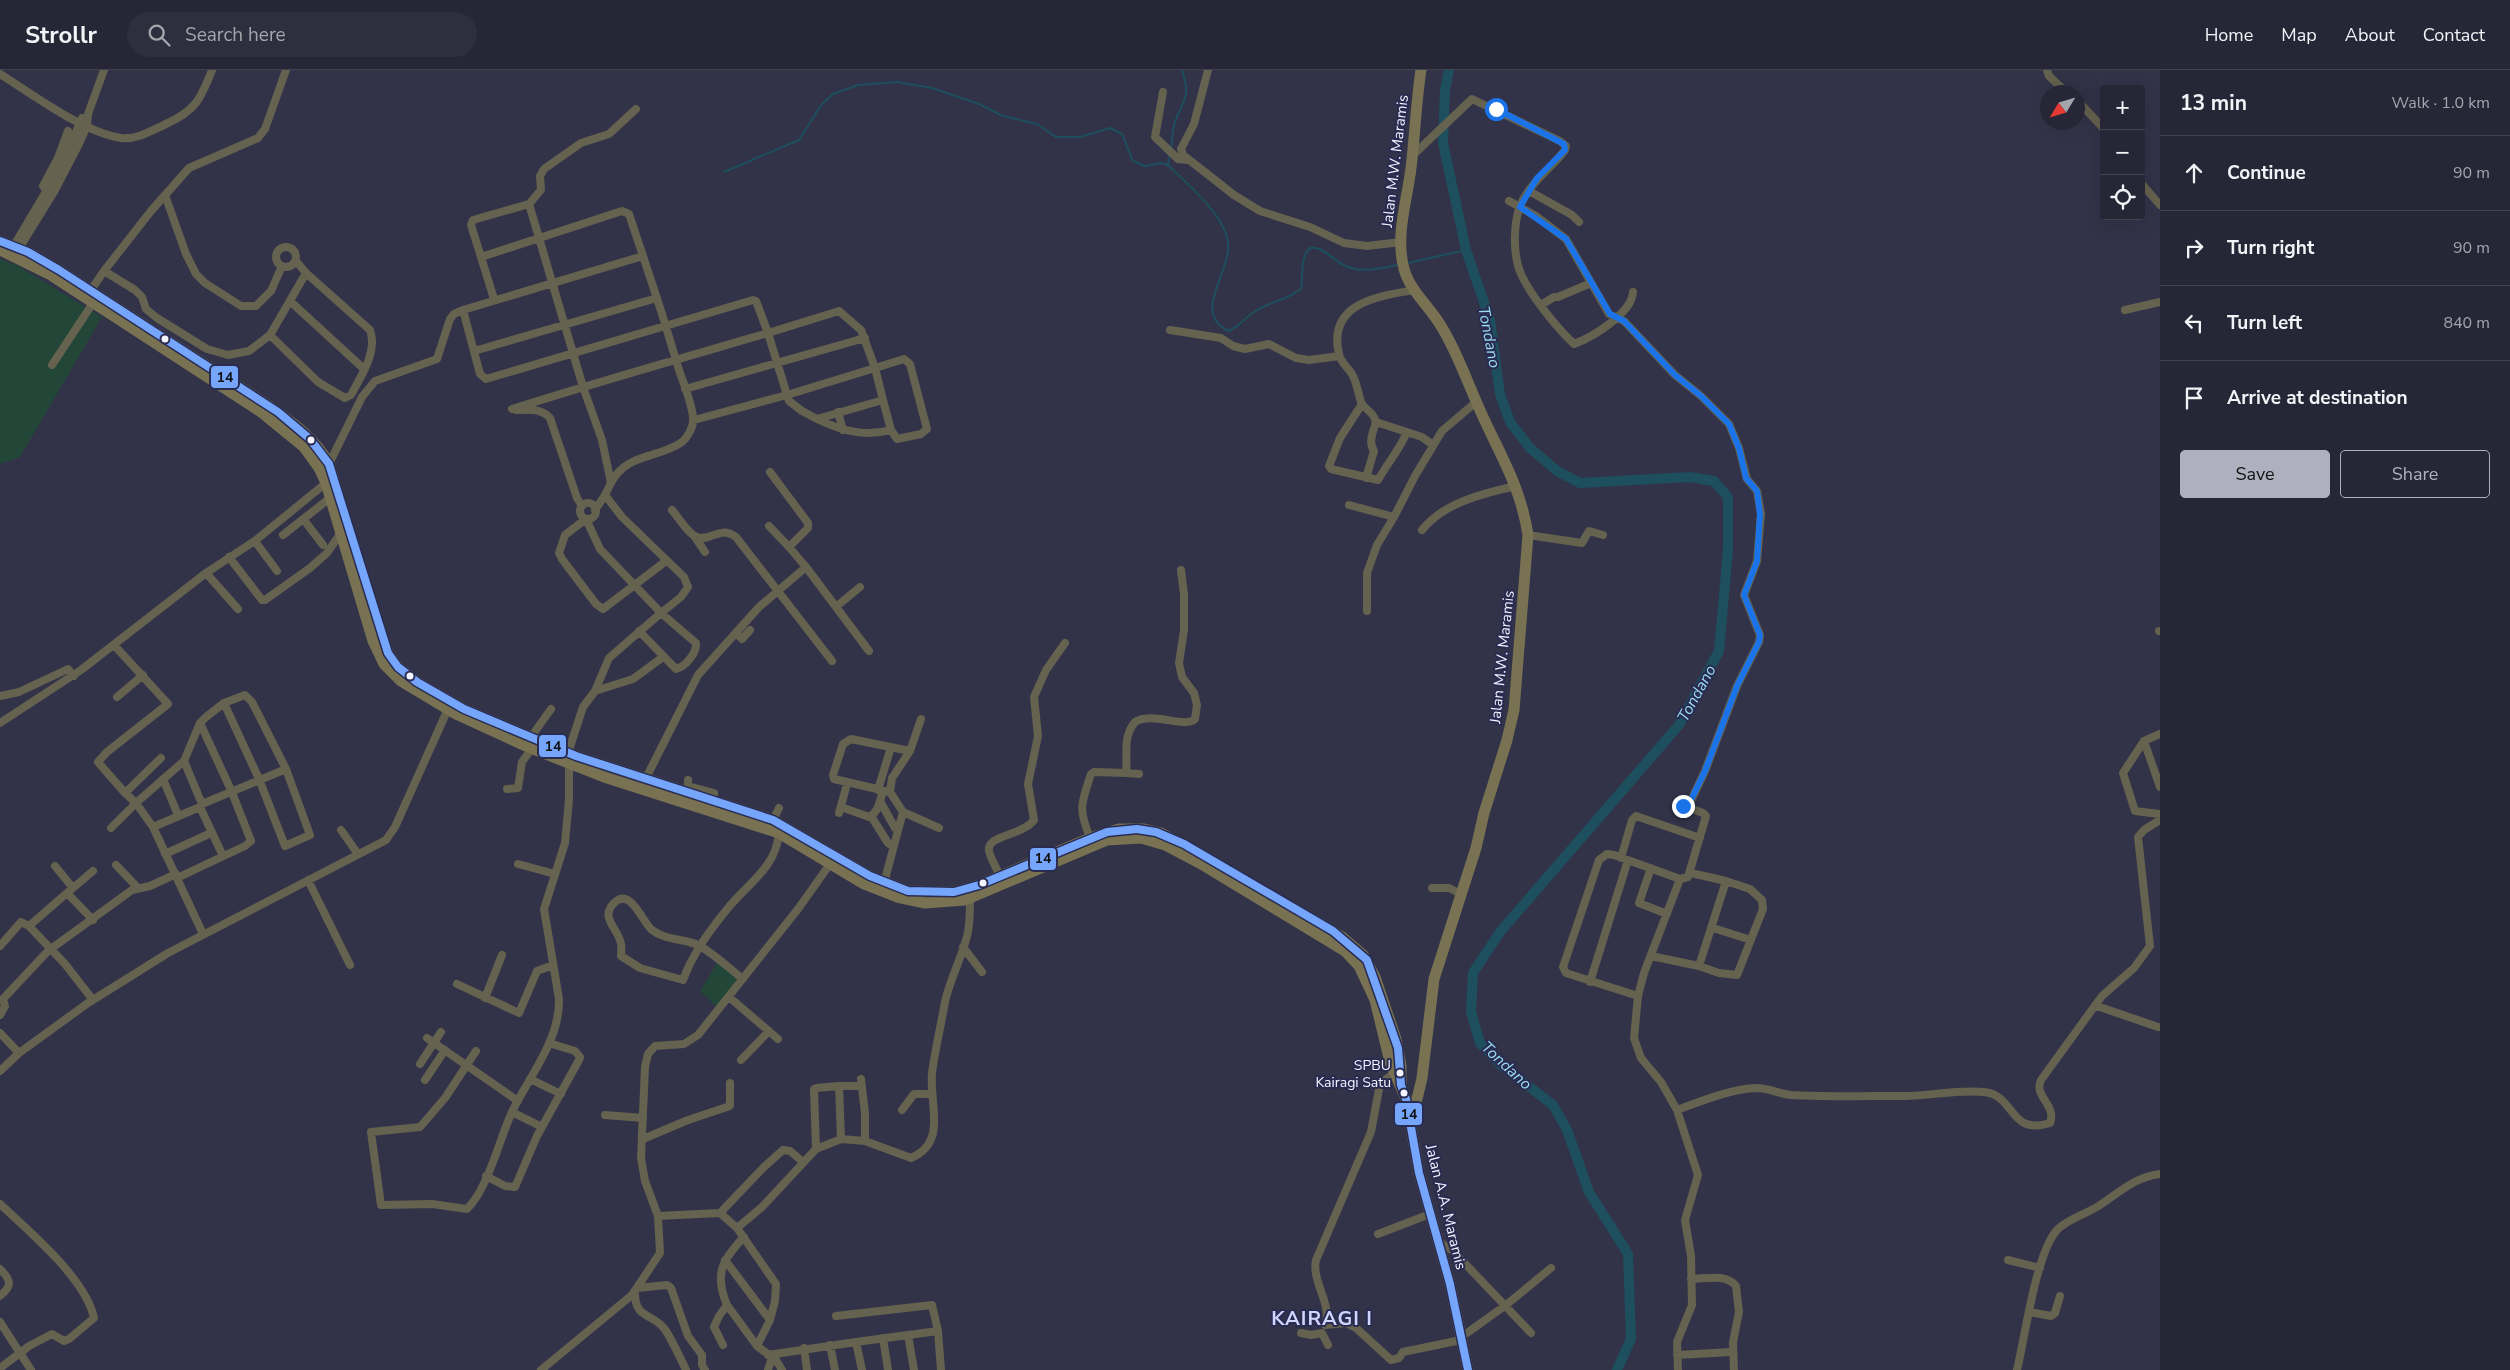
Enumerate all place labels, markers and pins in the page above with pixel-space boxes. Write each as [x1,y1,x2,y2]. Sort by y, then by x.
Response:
unlabelled marker [160,334,170,344]
unlabelled marker [306,435,316,445]
unlabelled marker [405,671,415,681]
unlabelled marker [978,878,988,888]
place label: SPBU Kairagi Satu [1315,1056,1391,1092]
marker: SPBU Kairagi Satu [1395,1068,1405,1078]
unlabelled marker [1399,1088,1409,1098]

